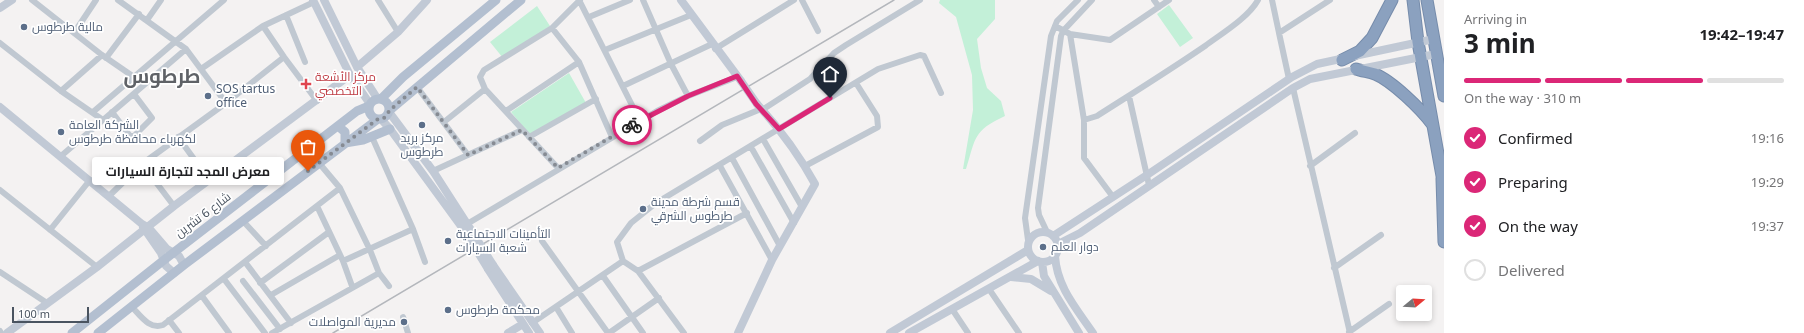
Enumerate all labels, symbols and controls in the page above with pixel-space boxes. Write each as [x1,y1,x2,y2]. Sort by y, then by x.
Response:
text: Arriving in [1464,10,1527,28]
place label: مالية طرطوس [32,18,103,35]
marker: مالية طرطوس [19,22,29,32]
text: 19:42–19:47 [1699,24,1784,44]
text: 3 min [1464,25,1536,61]
pin [813,57,847,98]
district label: طرطوس [124,62,200,89]
icon: home [819,63,841,85]
place label: مركز الأشعة التخصصي [315,68,376,101]
marker: مركز الأشعة التخصصي [300,78,312,90]
place label: SOS tartus office [216,80,275,111]
text: On the way · 310 m [1464,89,1581,107]
marker: SOS tartus office [203,91,213,101]
courier [612,105,652,145]
icon: bike [621,114,643,136]
place label: الشركة العامة لكهرباء محافظة طرطوس [69,116,196,147]
marker: مركز بريد طرطوس [417,120,427,130]
marker: الشركة العامة لكهرباء محافظة طرطوس [56,127,66,137]
icon: check [1464,127,1486,149]
text: Confirmed [1498,128,1573,148]
place label: مركز بريد طرطوس [401,129,444,160]
text: 19:16 [1751,129,1784,147]
pin [291,130,325,171]
icon: bag [297,136,319,158]
callout: معرض المجد لتجارة السيارات [92,157,284,185]
text: معرض المجد لتجارة السيارات [106,162,270,180]
icon: check [1464,171,1486,193]
text: Preparing [1498,172,1568,192]
text: 19:29 [1751,173,1784,191]
street label: شارع 6 تشرين [171,188,234,241]
place label: قسم شرطة مدينة طرطوس الشرقي [651,193,740,226]
marker: قسم شرطة مدينة طرطوس الشرقي [638,204,648,214]
icon: check [1464,215,1486,237]
text: On the way [1498,216,1578,236]
text: 19:37 [1751,217,1784,235]
place label: التأمينات الاجتماعية شعبة السيارات [456,225,551,256]
marker: التأمينات الاجتماعية شعبة السيارات [443,236,453,246]
place label: دوار العلم [1051,238,1099,255]
marker: دوار العلم [1038,242,1048,252]
text: Delivered [1498,260,1565,280]
north arrow [1396,285,1432,321]
map controls [1396,285,1432,321]
place label: محكمة طرطوس [456,301,540,318]
scale bar [12,305,89,324]
marker: محكمة طرطوس [443,305,453,315]
text: 100 m [18,306,50,321]
place label: مديرية المواصلات [309,313,396,330]
marker: مديرية المواصلات [399,317,409,327]

